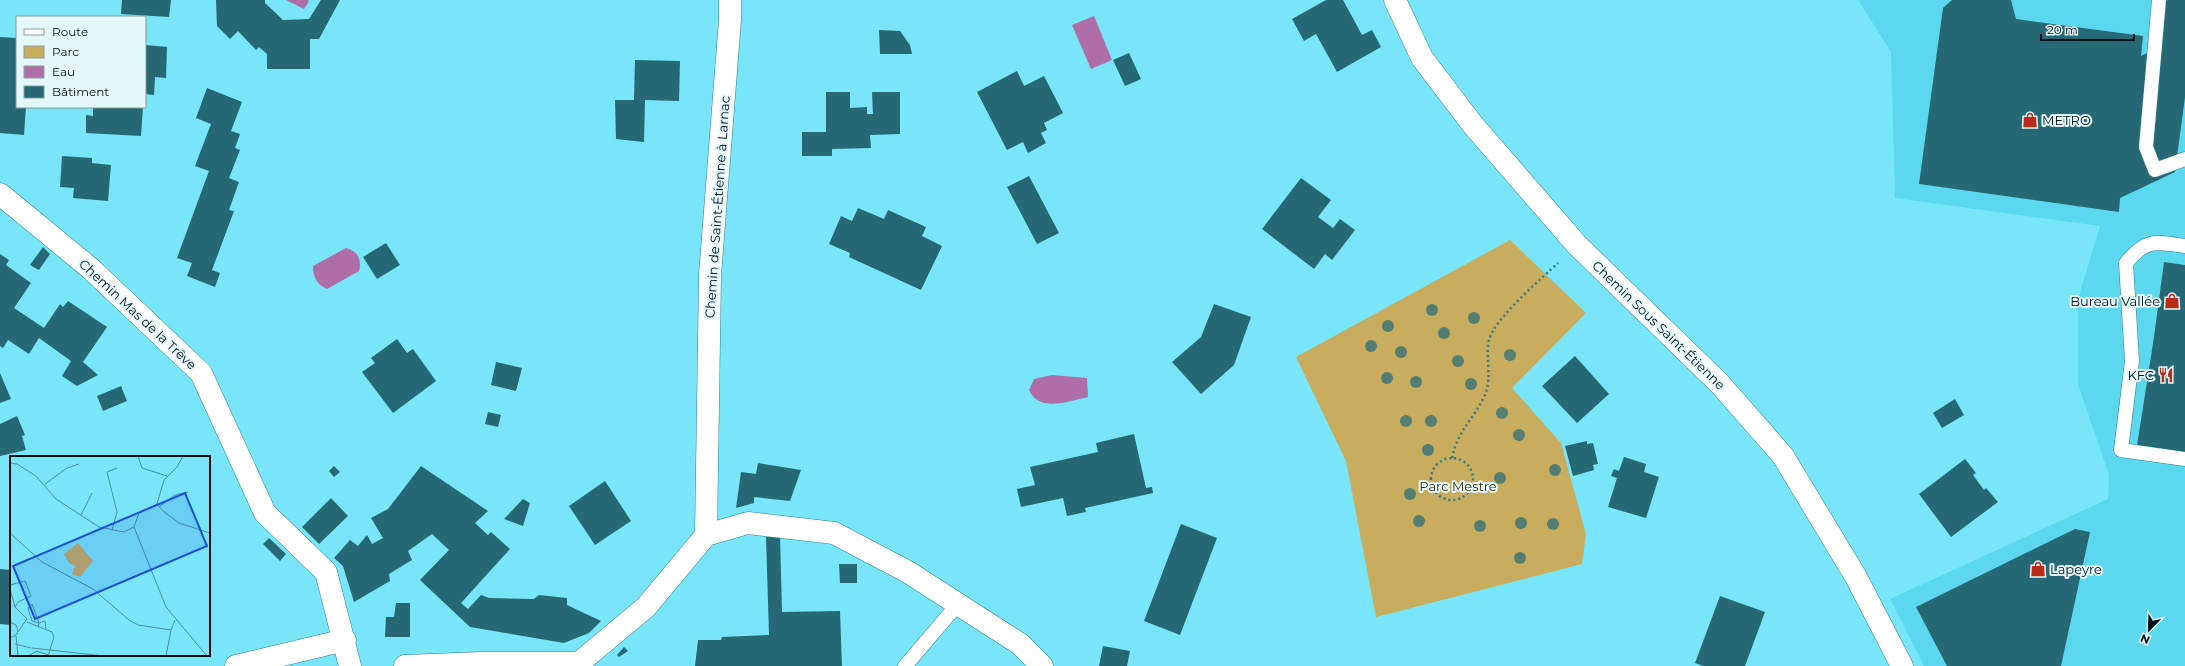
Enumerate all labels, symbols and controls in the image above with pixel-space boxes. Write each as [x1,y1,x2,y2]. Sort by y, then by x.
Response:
legend [16,16,146,108]
scale bar [2041,16,2134,42]
text: 20 m [2047,22,2078,37]
text: Route [52,24,88,39]
text: Parc [52,44,79,59]
text: Eau [52,64,75,79]
text: Bâtiment [52,84,109,99]
street label: Chemin de Saint-Étienne à Larnac [701,95,733,319]
shop icon: METRO [2021,111,2039,129]
place label: METRO [2042,112,2091,128]
street label: Chemin Mas de la Trêve [76,255,200,373]
street label: Chemin Sous Saint-Étienne [1589,257,1729,393]
shop icon: Bureau Vallée [2163,292,2181,310]
place label: Bureau Vallée [2070,293,2160,309]
restaurant icon: KFC [2157,366,2175,384]
place label: KFC [2127,367,2154,383]
inset map [10,456,210,656]
park label: Parc Mestre [1419,478,1497,494]
shop icon: Lapeyre [2029,560,2047,578]
place label: Lapeyre [2050,561,2102,577]
north arrow [2129,610,2169,650]
text: N [2138,631,2152,647]

